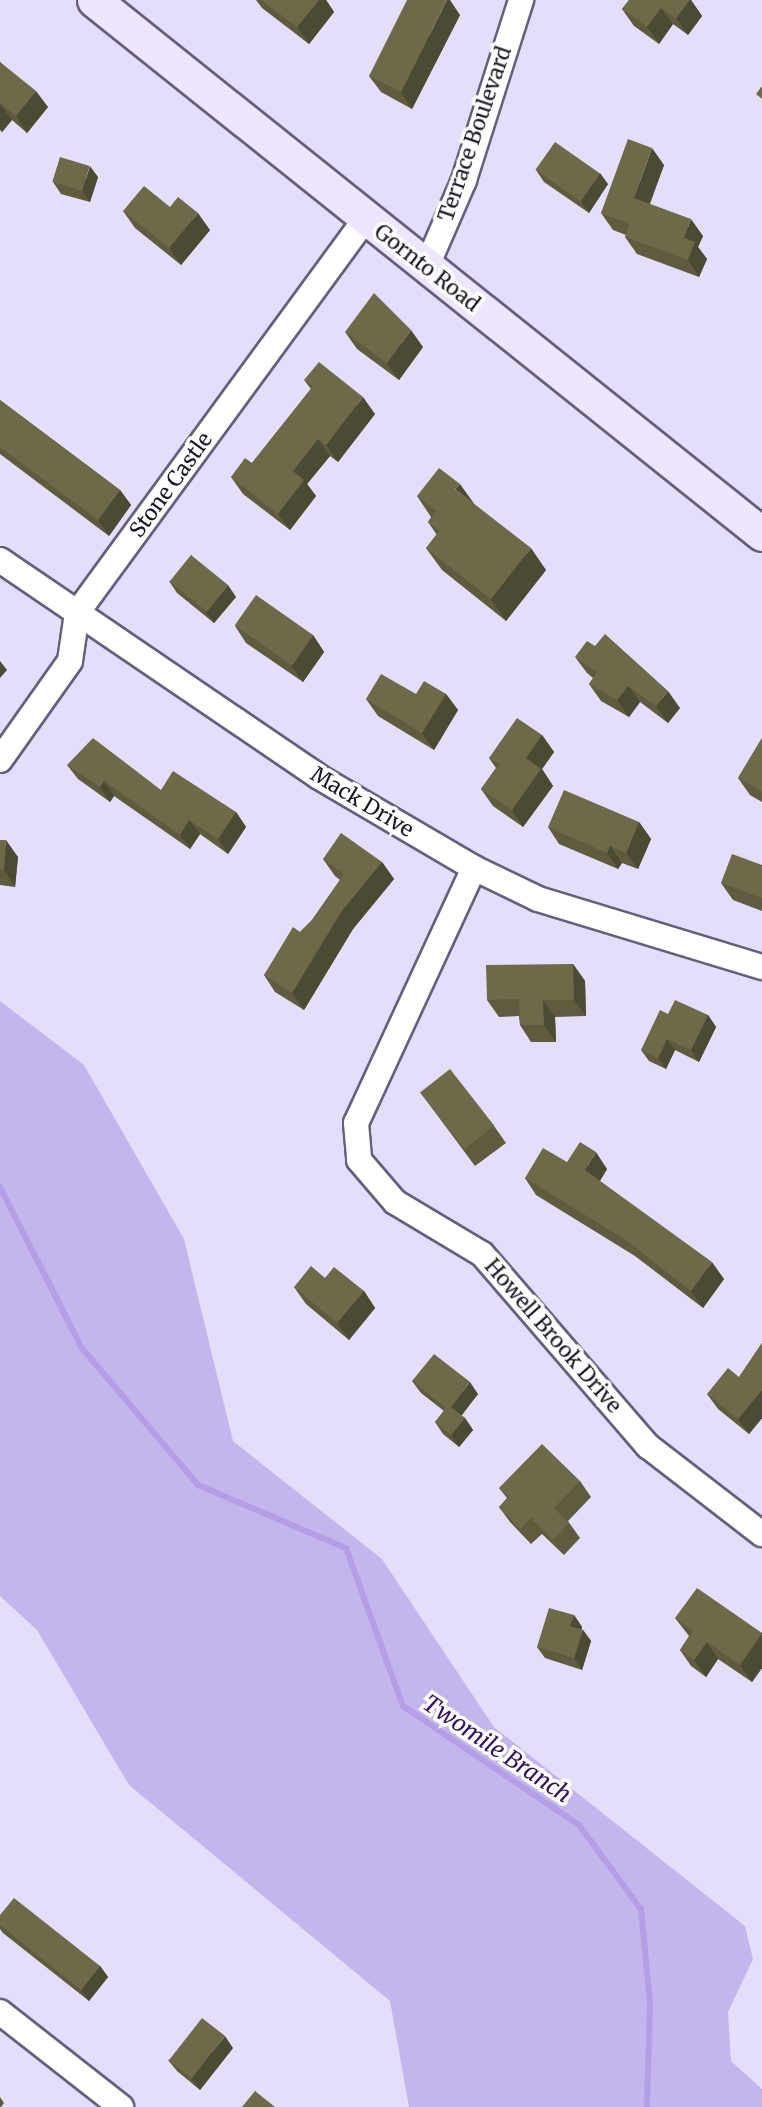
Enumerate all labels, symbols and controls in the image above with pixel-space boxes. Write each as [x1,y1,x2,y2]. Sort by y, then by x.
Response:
street label: Terrace Boulevard [433,43,517,225]
street label: Gornto Road [369,219,485,317]
street label: Stone Castle [125,428,217,542]
street label: Mack Drive [306,762,418,842]
street label: Howell Brook Drive [479,1254,627,1418]
water label: Twomile Branch [418,1689,576,1809]

